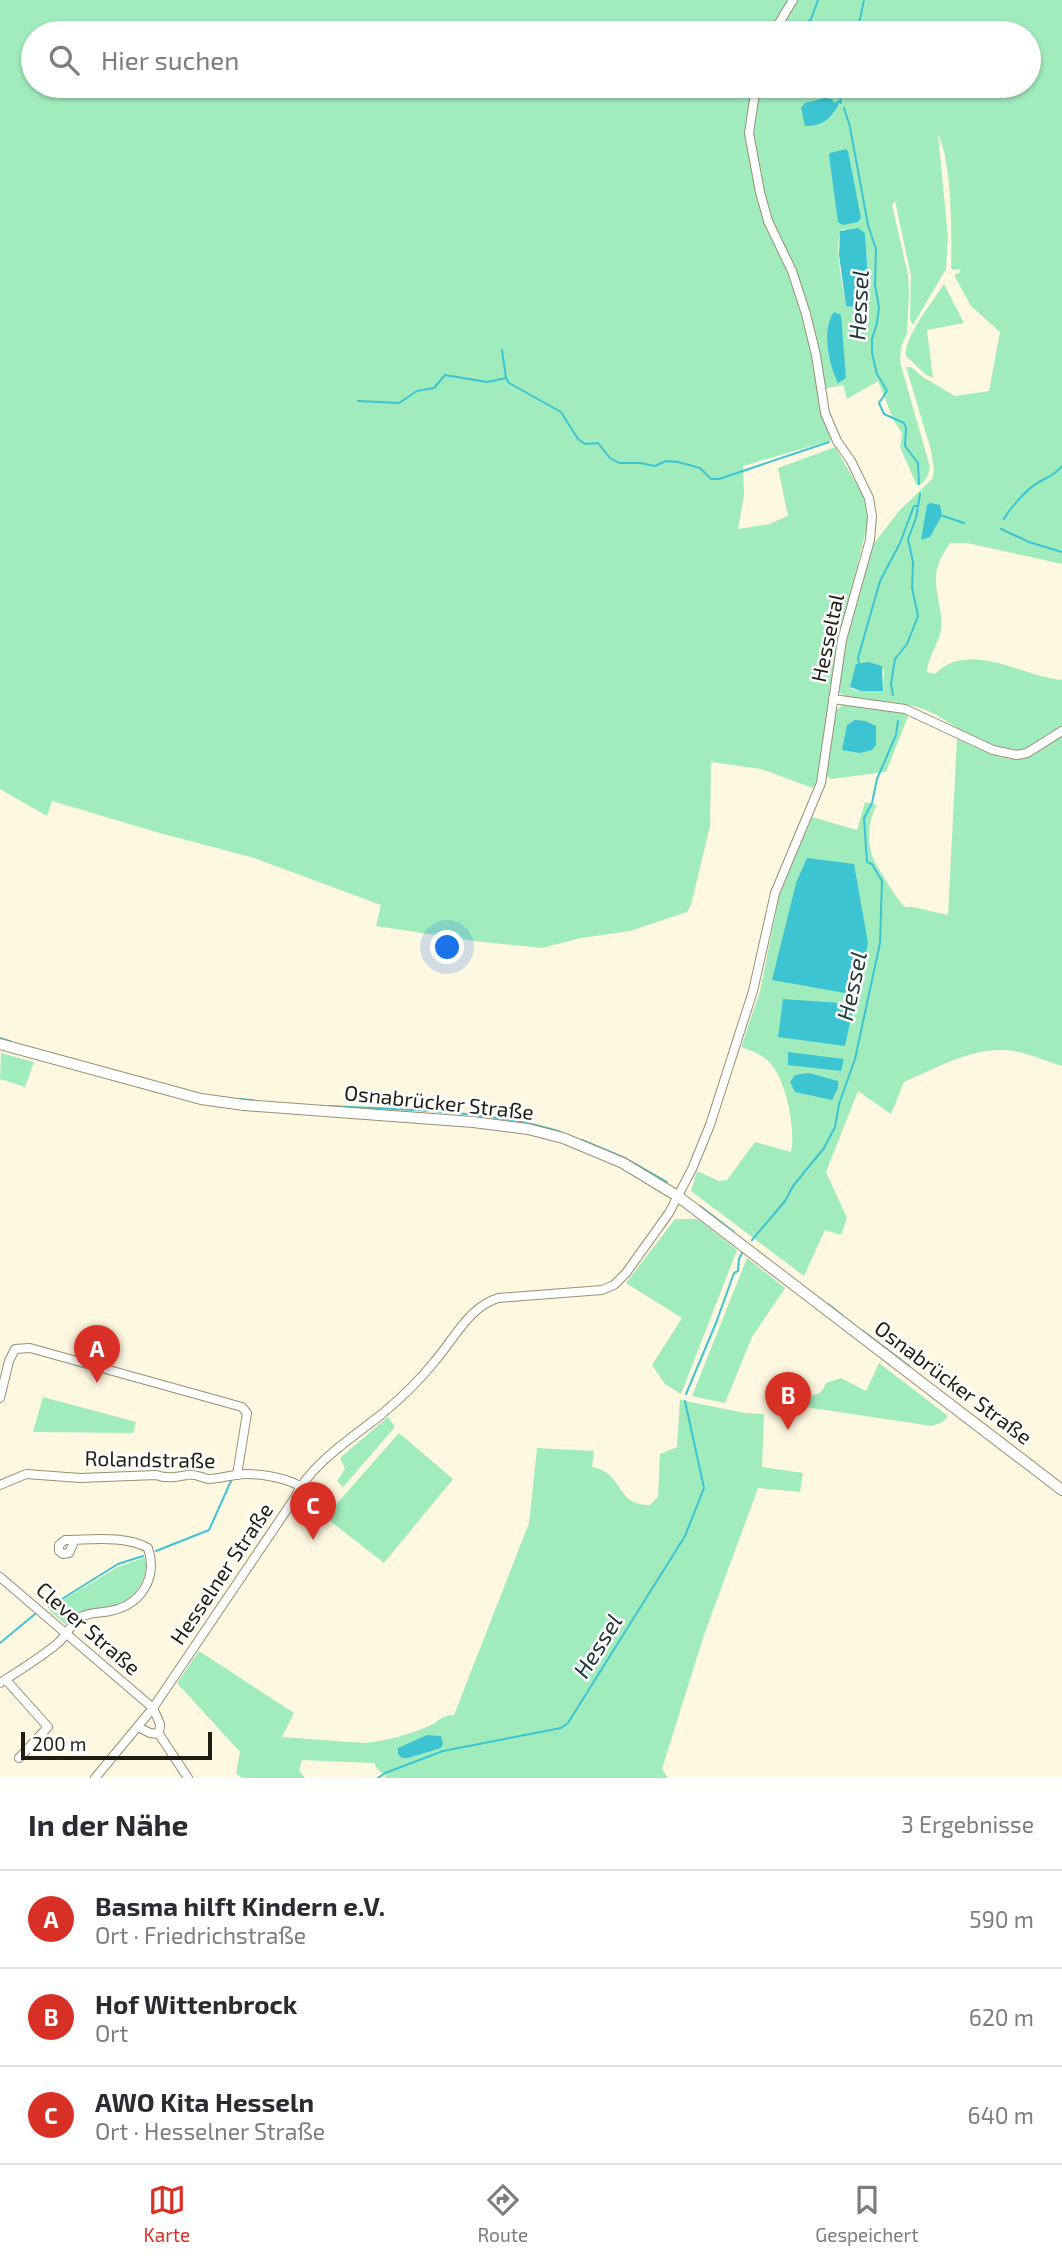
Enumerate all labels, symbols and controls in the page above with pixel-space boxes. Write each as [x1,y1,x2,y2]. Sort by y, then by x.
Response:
search box [21,21,1041,98]
icon: search [45,41,83,79]
text: Hier suchen [101,44,239,75]
water label: Hessel [842,269,874,341]
street label: Hesseltal [805,590,848,684]
your location [430,930,464,964]
water label: Hessel [830,949,872,1023]
street label: Osnabrücker Straße [343,1079,535,1124]
street label: Osnabrücker Straße [870,1315,1037,1449]
pin: A [74,1325,120,1383]
pin: B [765,1372,811,1430]
street label: Rolandstraße [84,1445,216,1472]
pin: C [290,1482,336,1540]
street label: Hesselner Straße [164,1498,277,1649]
street label: Clever Straße [32,1576,146,1680]
water label: Hessel [567,1608,628,1683]
scale bar [21,1729,212,1761]
text: 200 m [32,1732,86,1755]
text: In der Nähe [28,1806,189,1842]
text: 3 Ergebnisse [901,1810,1034,1838]
text: Basma hilft Kindern e.V. [95,1890,385,1921]
text: A [43,1905,59,1933]
text: 590 m [969,1905,1034,1933]
text: Ort · Friedrichstraße [95,1921,306,1949]
text: Hof Wittenbrock [95,1988,297,2019]
text: B [44,2003,58,2031]
text: 620 m [969,2003,1034,2031]
text: Ort [95,2019,128,2047]
text: AWO Kita Hesseln [95,2086,314,2117]
text: C [44,2101,58,2129]
text: 640 m [968,2101,1034,2129]
text: Ort · Hesselner Straße [95,2117,325,2145]
tab: Karte [144,2181,190,2246]
tab: Route [477,2181,528,2246]
tab: Gespeichert [815,2181,918,2246]

